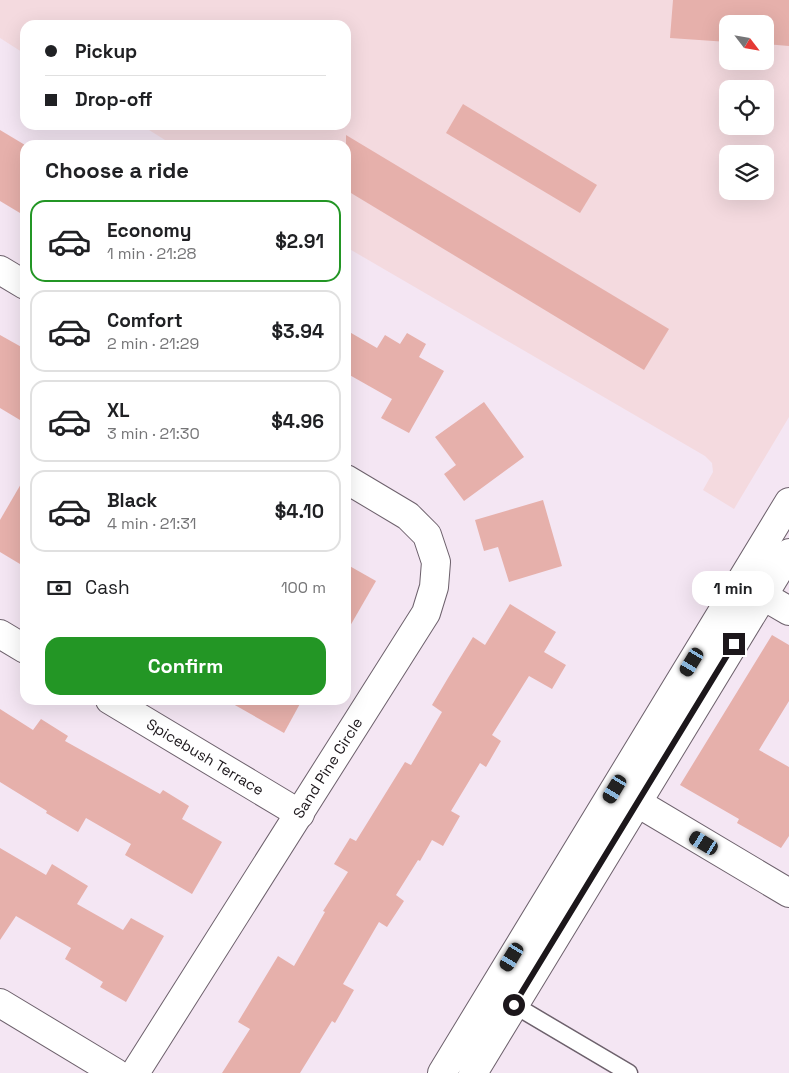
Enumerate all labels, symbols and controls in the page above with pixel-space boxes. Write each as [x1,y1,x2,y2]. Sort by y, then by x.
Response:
north arrow [719,15,774,70]
map controls [719,15,774,200]
text: Pickup [75,39,137,64]
button: locate [719,80,774,135]
text: Drop-off [75,87,153,112]
button: layers [719,145,774,200]
text: Choose a ride [45,156,189,184]
text: Economy [107,218,191,243]
icon: car [47,219,92,264]
text: $2.91 [275,229,324,254]
text: 1 min · 21:28 [107,243,197,264]
text: Comfort [107,308,183,333]
icon: car [47,309,92,354]
text: $3.94 [271,319,324,344]
text: 2 min · 21:29 [107,333,199,354]
text: XL [107,398,130,423]
icon: car [47,399,92,444]
text: $4.96 [271,409,324,434]
text: 3 min · 21:30 [107,423,200,444]
text: Black [107,488,157,513]
icon: car [47,489,92,534]
text: $4.10 [275,499,324,524]
text: 4 min · 21:31 [107,513,196,534]
callout: 1 min [693,572,775,606]
icon: cash [45,574,73,602]
text: Cash [85,575,130,600]
text: 100 m [281,577,326,598]
text: 1 min [713,578,753,599]
route end [723,633,745,655]
button: Confirm [45,637,326,695]
car [677,645,706,679]
street label: Spicebush Terrace [143,714,268,799]
street label: Sand Pine Circle [289,714,367,822]
car [600,772,629,806]
car [687,829,720,857]
car [497,940,526,974]
route start [503,994,525,1016]

